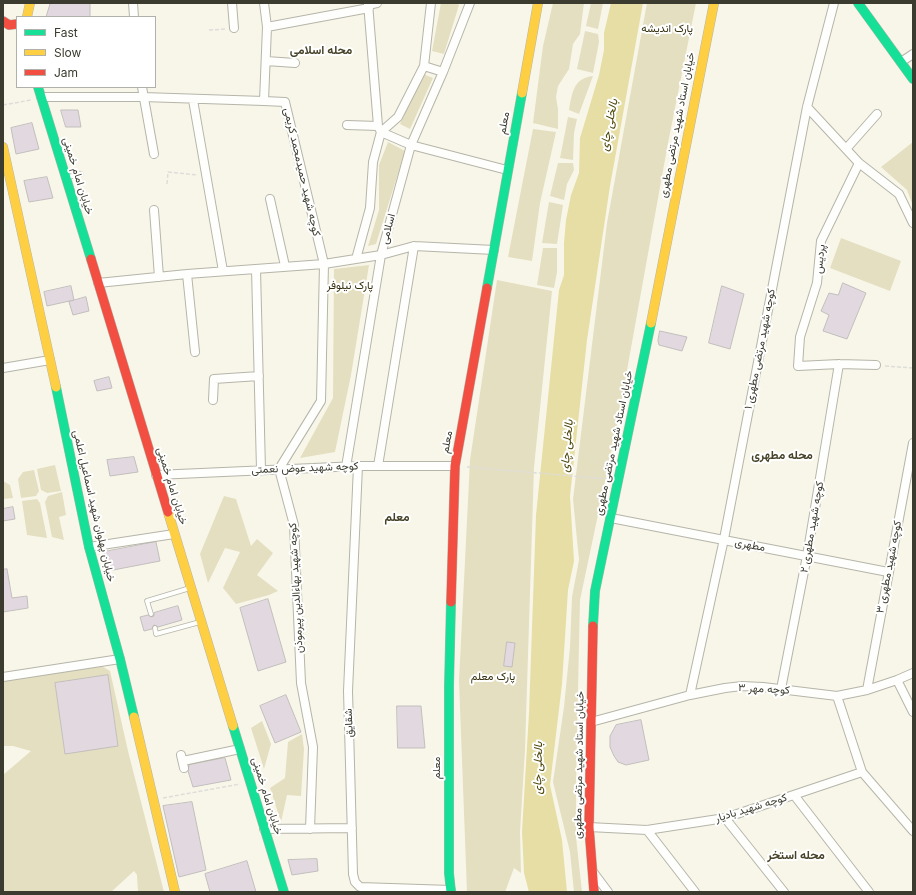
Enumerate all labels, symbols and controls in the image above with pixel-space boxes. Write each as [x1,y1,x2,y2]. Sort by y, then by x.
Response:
legend [16,16,156,88]
park label: پارک اندیشه [641,22,693,36]
text: Fast [54,25,78,40]
district label: محله اسلامی [290,43,352,57]
text: Slow [54,45,81,60]
street label: خیابان استاد شهید مرتضی مطهری [656,51,698,199]
text: Jam [54,65,78,80]
water label: بالخلی چای [597,98,621,152]
street label: کوچه شهید حمیدمحمد کریمی [281,107,323,237]
street label: معلم [496,111,512,135]
street label: خیابان امام خمینی [60,136,96,216]
street label: اسلامی [378,212,398,246]
street label: پردیس [812,244,828,274]
park label: پارک نیلوفر [327,279,373,293]
street label: کوچه شهید مرتضی مطهری ۱ [742,288,778,410]
street label: خیابان استاد شهید مرتضی مطهری [592,369,636,517]
water label: بالخلی چای [558,419,576,473]
street label: خیابان پهلوان شهید اسماعیل اعلمی [70,429,118,583]
street label: معلم [439,430,455,454]
street label: خیابان امام خمینی [154,446,190,526]
district label: محله مطهری [751,448,813,462]
street label: کوچه شهید عوض نعمتی [251,460,359,476]
street label: کوچه شهید مطهری ۲ [797,480,827,574]
district label: معلم [385,510,409,524]
street label: کوچه شهید مطهری ۳ [874,520,904,614]
street label: کوچه شهید بهاءالدین پیرموذن [286,522,306,654]
street label: مطهری [734,536,766,554]
park label: پارک معلم [471,670,515,684]
street label: کوچه مهر ۳ [738,681,790,697]
street label: خیابان استاد شهید مرتضی مطهری [571,691,587,839]
street label: شقایق [342,708,356,738]
water label: بالخلی چای [530,741,546,795]
street label: خیابان امام خمینی [249,756,285,836]
street label: معلم [430,757,444,779]
street label: کوچه شهید بادیار [713,791,789,825]
district label: محله استخر [767,848,825,862]

